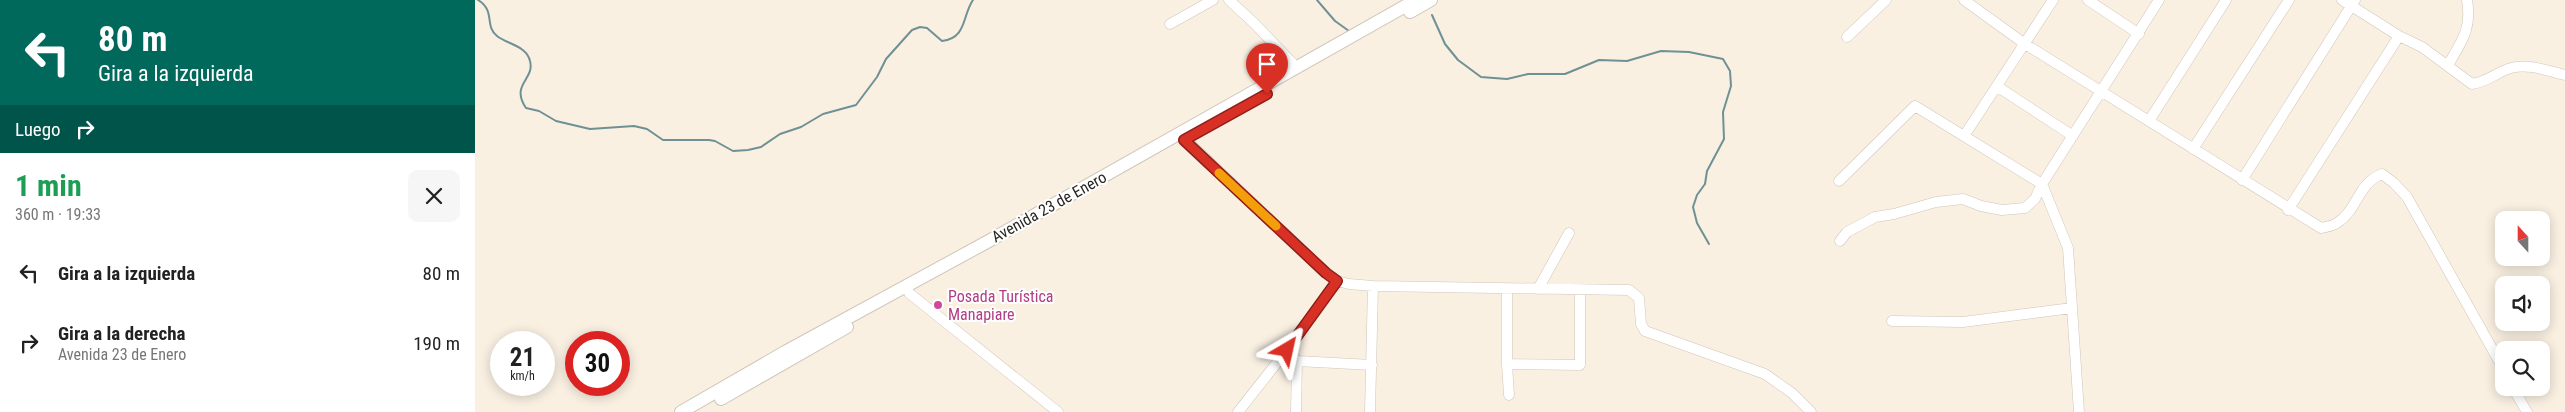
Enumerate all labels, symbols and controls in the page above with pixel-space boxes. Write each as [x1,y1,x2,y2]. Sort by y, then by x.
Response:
text: 80 m [98,19,167,60]
icon: left [15,20,80,85]
pin [1246,43,1288,94]
icon: arrive [1253,50,1281,78]
text: Gira a la izquierda [98,61,254,86]
icon: right [71,115,99,143]
text: Luego [15,118,61,141]
text: 1 min [15,168,82,203]
street label: Avenida 23 de Enero [988,168,1110,246]
button: close [408,170,460,222]
text: 360 m · 19:33 [15,205,101,224]
north arrow [2495,211,2550,266]
map controls [2495,211,2550,396]
icon: left [15,259,43,287]
text: Gira a la izquierda [58,262,195,285]
text: 80 m [423,262,460,285]
button: sound [2495,276,2550,331]
place label: Posada Turística Manapiare [948,287,1053,324]
marker: Posada Turística Manapiare [932,299,944,311]
text: Gira a la derecha [58,322,185,345]
position arrow [1260,323,1312,375]
icon: right [15,329,43,357]
speed limit sign: 30 [565,331,630,396]
text: 190 m [413,332,460,355]
button: search [2495,341,2550,396]
text: 21 [510,343,535,372]
text: Avenida 23 de Enero [58,345,186,364]
text: km/h [510,369,535,383]

